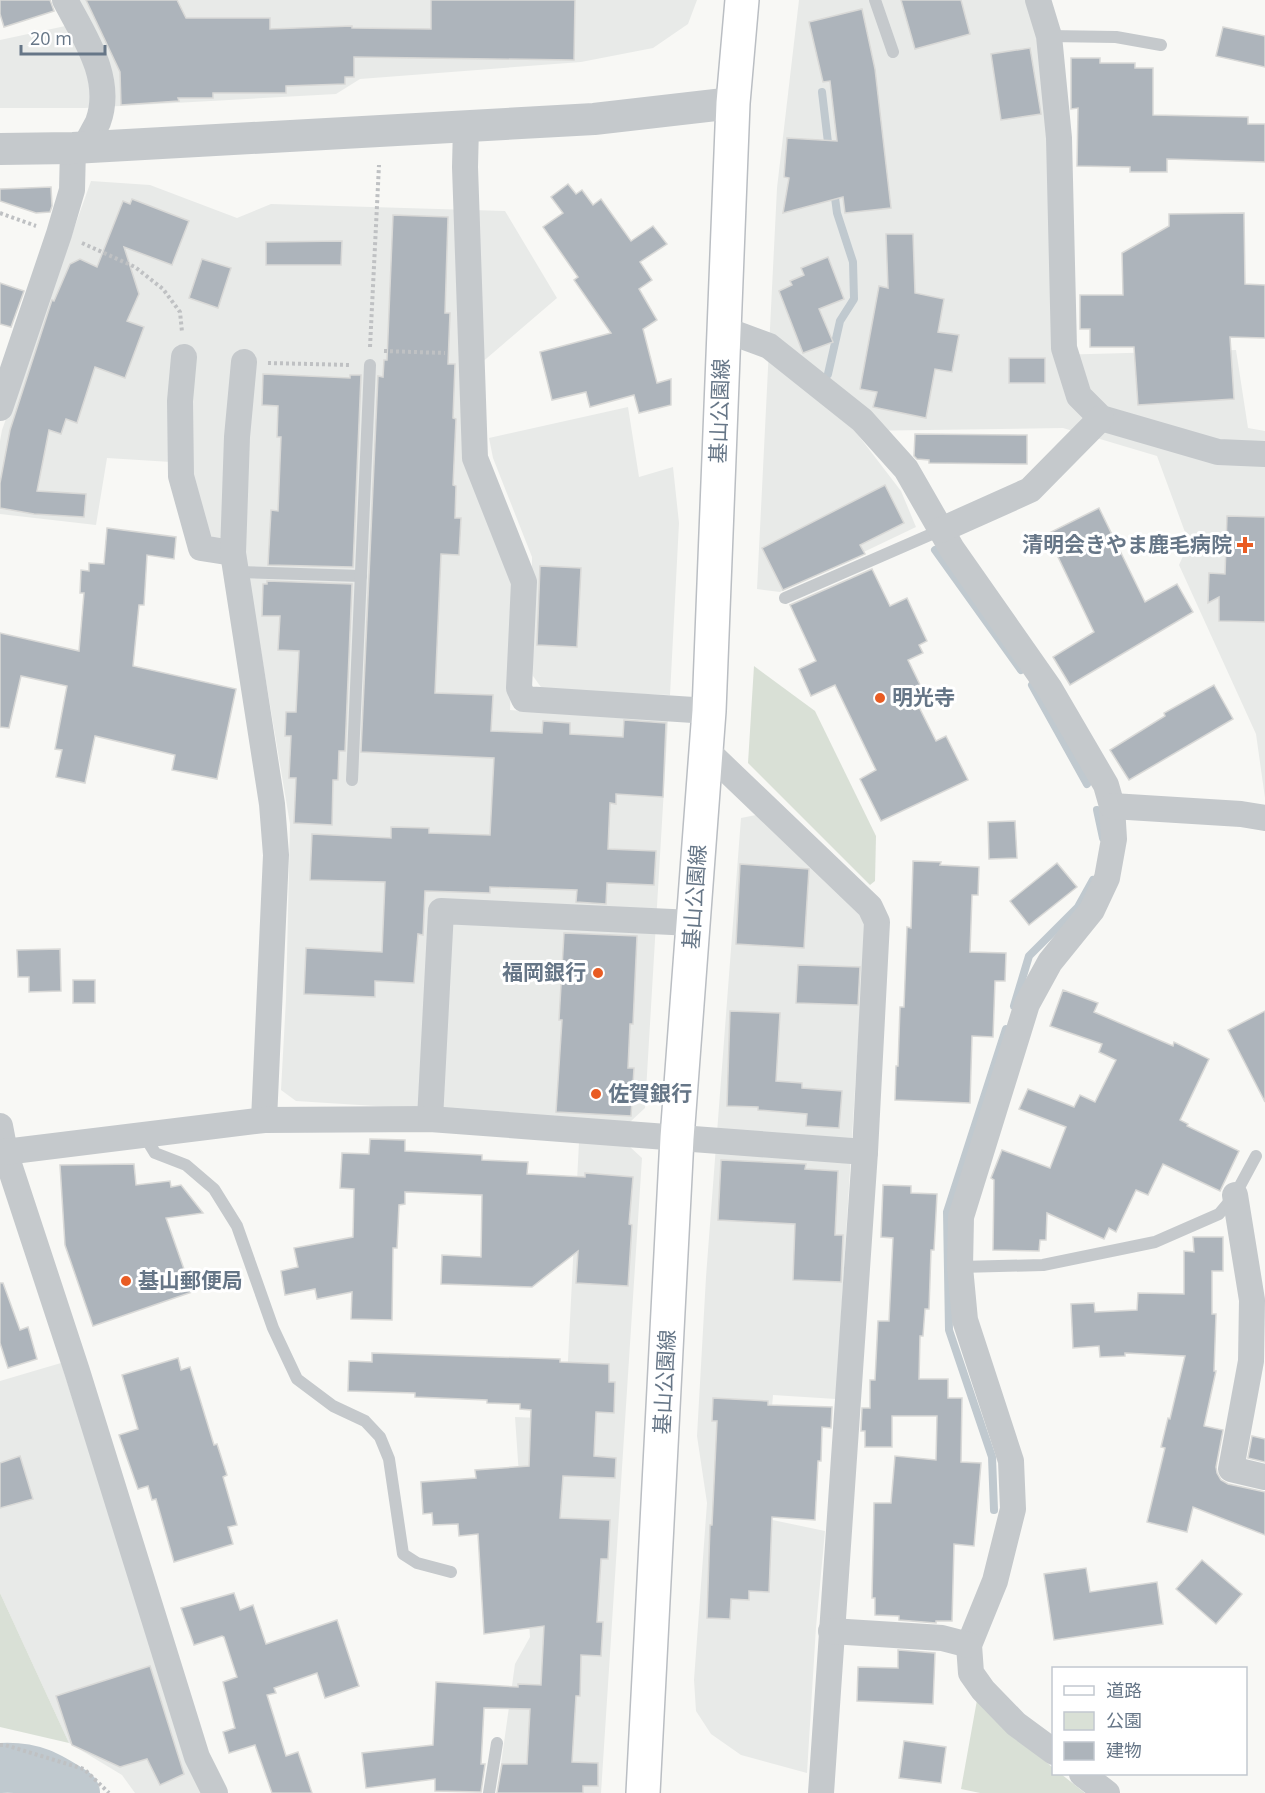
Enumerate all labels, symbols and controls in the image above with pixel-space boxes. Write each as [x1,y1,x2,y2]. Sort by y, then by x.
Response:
scale bar [21,18,105,56]
text: 20 m [30,26,72,50]
street label: 基山公園線 [703,358,735,464]
place label: 清明会きやま鹿毛病院 [1022,530,1232,558]
marker: 清明会きやま鹿毛病院 [1236,536,1254,554]
place label: 明光寺 [892,683,955,711]
marker: 明光寺 [873,691,887,705]
street label: 基山公園線 [676,844,712,950]
place label: 福岡銀行 [502,958,586,986]
marker: 福岡銀行 [591,966,605,980]
place label: 佐賀銀行 [608,1079,692,1107]
marker: 佐賀銀行 [589,1087,603,1101]
place label: 基山郵便局 [138,1266,243,1294]
marker: 基山郵便局 [119,1274,133,1288]
street label: 基山公園線 [647,1329,681,1435]
legend [1052,1667,1247,1775]
text: 道路 [1106,1678,1142,1702]
text: 公園 [1106,1708,1142,1732]
text: 建物 [1106,1738,1142,1762]

